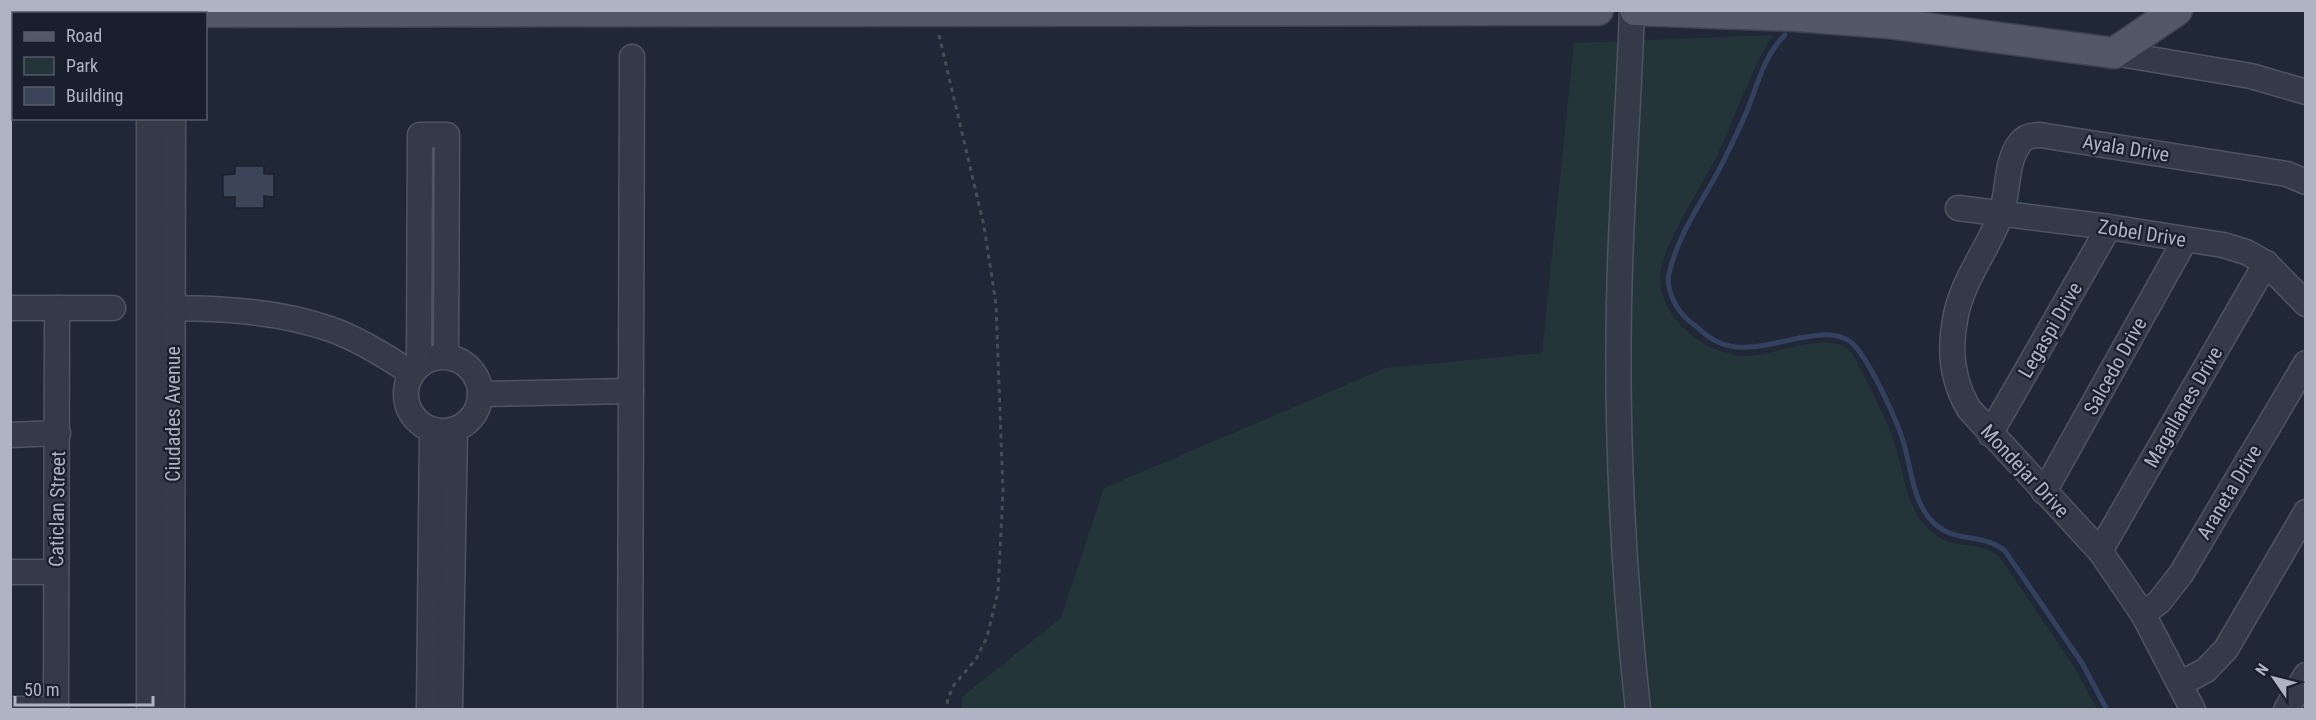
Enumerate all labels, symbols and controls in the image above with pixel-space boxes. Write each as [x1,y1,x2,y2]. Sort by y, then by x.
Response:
legend [12,12,207,120]
text: Road [66,25,102,46]
text: Park [66,55,98,76]
text: Building [66,85,123,106]
street label: Ayala Drive [2081,129,2171,167]
street label: Zobel Drive [2096,214,2188,252]
street label: Legaspi Drive [2013,278,2087,382]
street label: Salcedo Drive [2078,313,2152,419]
street label: Magallanes Drive [2139,342,2227,472]
street label: Ciudades Avenue [161,346,185,482]
street label: Mondejar Drive [1976,419,2074,523]
street label: Araneta Drive [2191,440,2267,544]
street label: Caticlan Street [44,451,70,567]
north arrow [2244,648,2304,708]
text: N [2252,660,2273,679]
scale bar [15,669,153,707]
text: 50 m [24,679,59,700]

